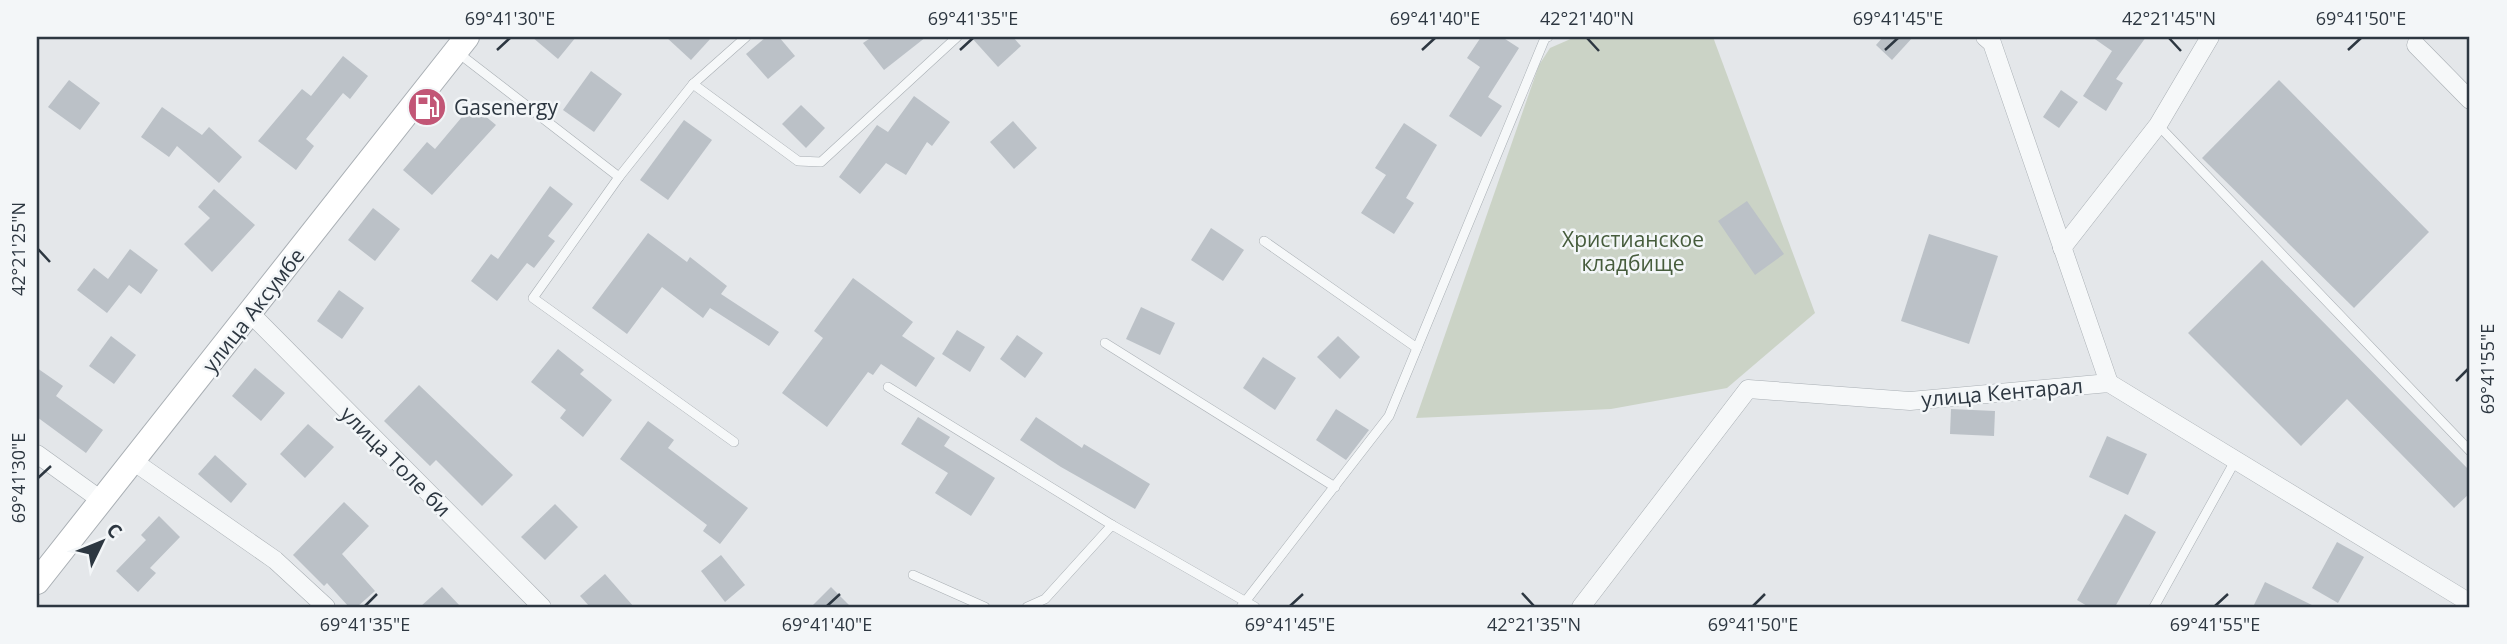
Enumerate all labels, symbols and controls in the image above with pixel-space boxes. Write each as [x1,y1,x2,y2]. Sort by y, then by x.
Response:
text: 69°41'30"E [465,6,555,30]
text: 69°41'35"E [928,6,1018,30]
text: 69°41'40"E [1390,6,1480,30]
text: 42°21'40"N [1540,6,1634,30]
text: 69°41'45"E [1853,6,1943,30]
text: 42°21'45"N [2122,6,2216,30]
text: 69°41'50"E [2316,6,2406,30]
fuel station icon: Gasenergy [406,86,448,128]
place label: Gasenergy [454,93,558,121]
text: 42°21'25"N [6,202,30,296]
park label: Христианское кладбище [1562,225,1704,277]
street label: улица Аксумбе [196,242,310,378]
text: 69°41'55"E [2475,324,2499,414]
street label: улица Кентарал [1920,371,2084,413]
street label: улица Толе би [335,400,457,522]
text: 69°41'30"E [6,433,30,523]
north arrow [66,508,136,578]
text: С [101,517,128,544]
text: 69°41'35"E [320,612,410,636]
text: 69°41'40"E [782,612,872,636]
text: 69°41'45"E [1245,612,1335,636]
text: 42°21'35"N [1487,612,1581,636]
text: 69°41'50"E [1708,612,1798,636]
text: 69°41'55"E [2170,612,2260,636]

